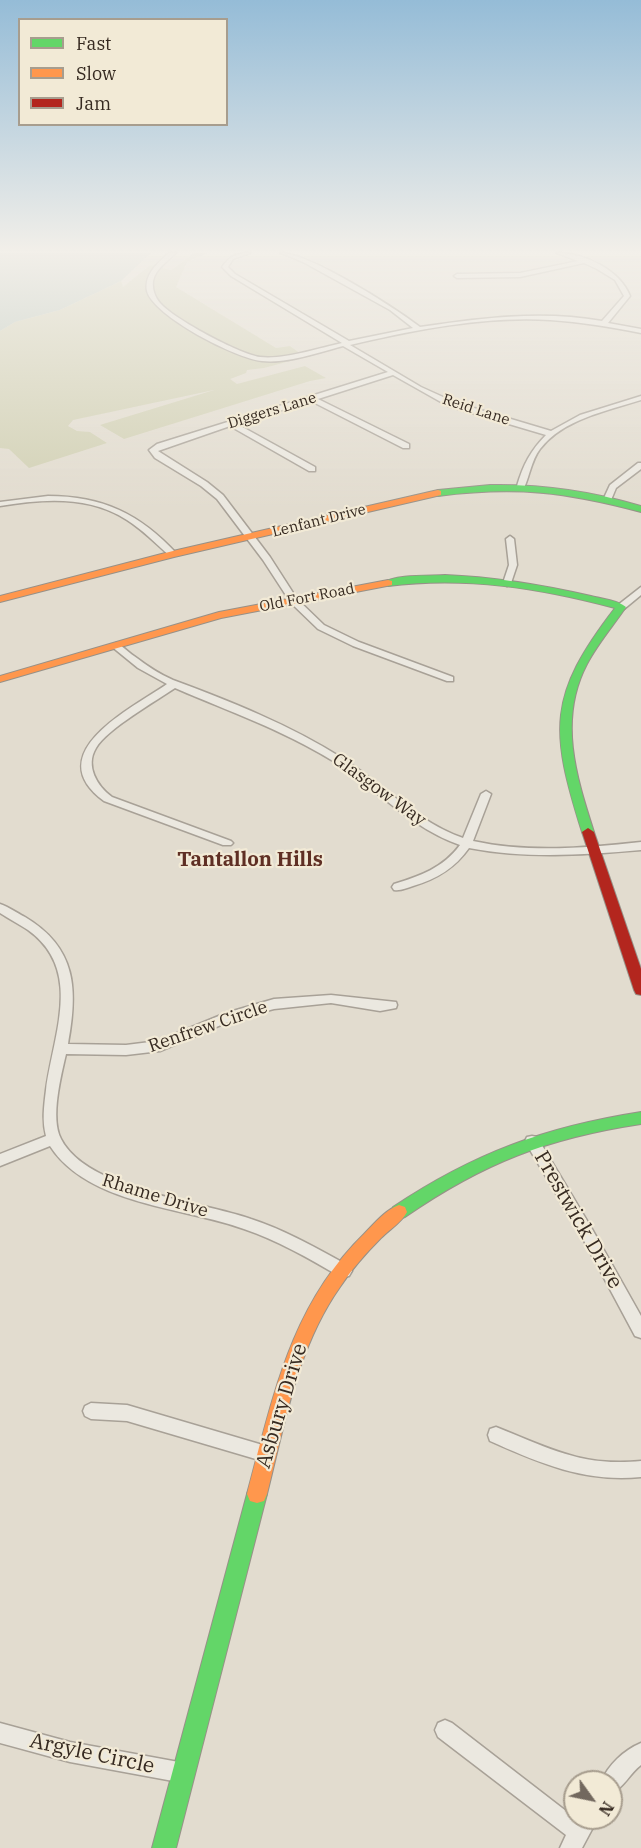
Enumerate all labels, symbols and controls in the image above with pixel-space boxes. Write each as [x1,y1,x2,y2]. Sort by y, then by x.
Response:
legend [18,18,228,126]
text: Fast [76,32,111,55]
text: Slow [76,62,116,85]
text: Jam [76,92,111,115]
street label: Diggers Lane [225,389,319,433]
street label: Reid Lane [440,391,512,429]
street label: Lenfant Drive [270,501,368,541]
street label: Old Fort Road [258,580,356,616]
street label: Glasgow Way [328,749,430,831]
district label: Tantallon Hills [177,848,323,872]
street label: Renfrew Circle [146,997,270,1057]
street label: Prestwick Drive [528,1147,628,1293]
street label: Rhame Drive [99,1170,211,1222]
street label: Asbury Drive [251,1341,313,1471]
street label: Argyle Circle [27,1728,157,1780]
north arrow [563,1770,623,1830]
text: N [595,1798,618,1819]

